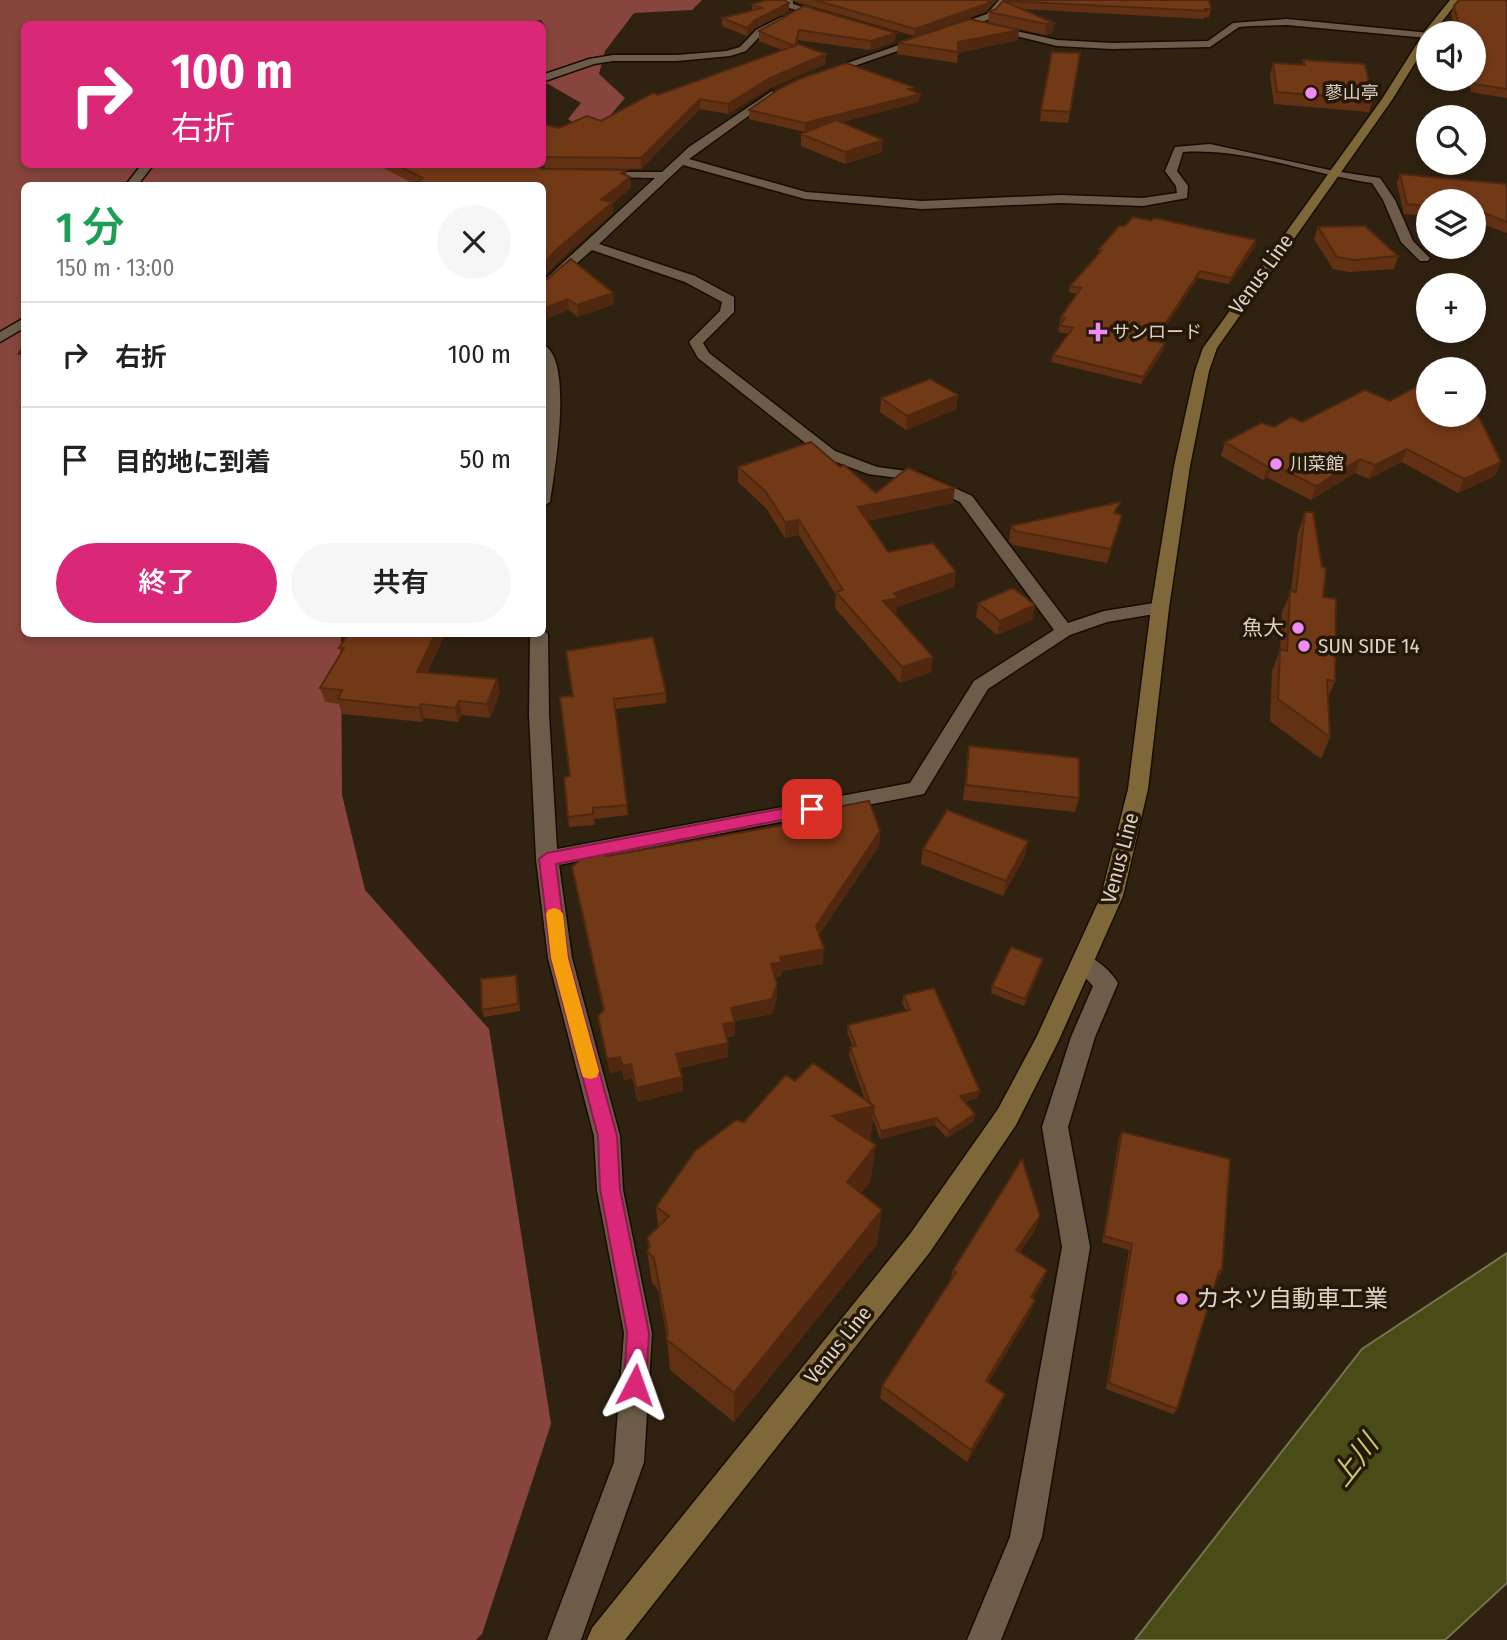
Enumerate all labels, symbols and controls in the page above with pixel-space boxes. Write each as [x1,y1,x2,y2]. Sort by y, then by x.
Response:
map controls [1416,21,1486,427]
button: sound [1416,21,1486,91]
text: 100 m [171,42,293,101]
icon: right [56,49,147,140]
place label: 蓼山亭 [1325,82,1379,104]
marker: 蓼山亭 [1303,85,1319,101]
button: search [1416,105,1486,175]
text: 右折 [171,109,235,147]
button: layers [1416,189,1486,259]
text: 1 分 [56,203,125,253]
button: close [437,205,511,279]
street label: Venus Line [1223,229,1299,319]
text: 150 m · 13:00 [56,254,174,282]
button: + [1416,273,1486,343]
place label: サンロード [1112,321,1202,343]
marker: サンロード [1090,324,1106,340]
icon: right [56,336,94,374]
text: 100 m [448,339,511,370]
text: 右折 [115,342,167,373]
button: − [1416,357,1486,427]
icon: arrive [56,441,94,479]
text: 50 m [459,444,511,475]
text: 目的地に到着 [115,447,271,478]
place label: 川菜館 [1290,453,1344,475]
marker: 川菜館 [1268,456,1284,472]
button: 終了 [56,543,277,623]
button: 共有 [291,543,511,623]
place label: 魚大 [1242,615,1284,641]
marker: 魚大 [1290,620,1306,636]
place label: SUN SIDE 14 [1318,633,1420,659]
marker: SUN SIDE 14 [1296,638,1312,654]
pin [782,779,842,839]
icon: arrive [793,790,831,828]
street label: Venus Line [1095,810,1145,906]
place label: カネツ自動車工業 [1196,1285,1388,1313]
marker: カネツ自動車工業 [1174,1291,1190,1307]
street label: Venus Line [799,1301,877,1389]
position arrow [598,1348,672,1422]
water label: 上川 [1324,1426,1386,1493]

